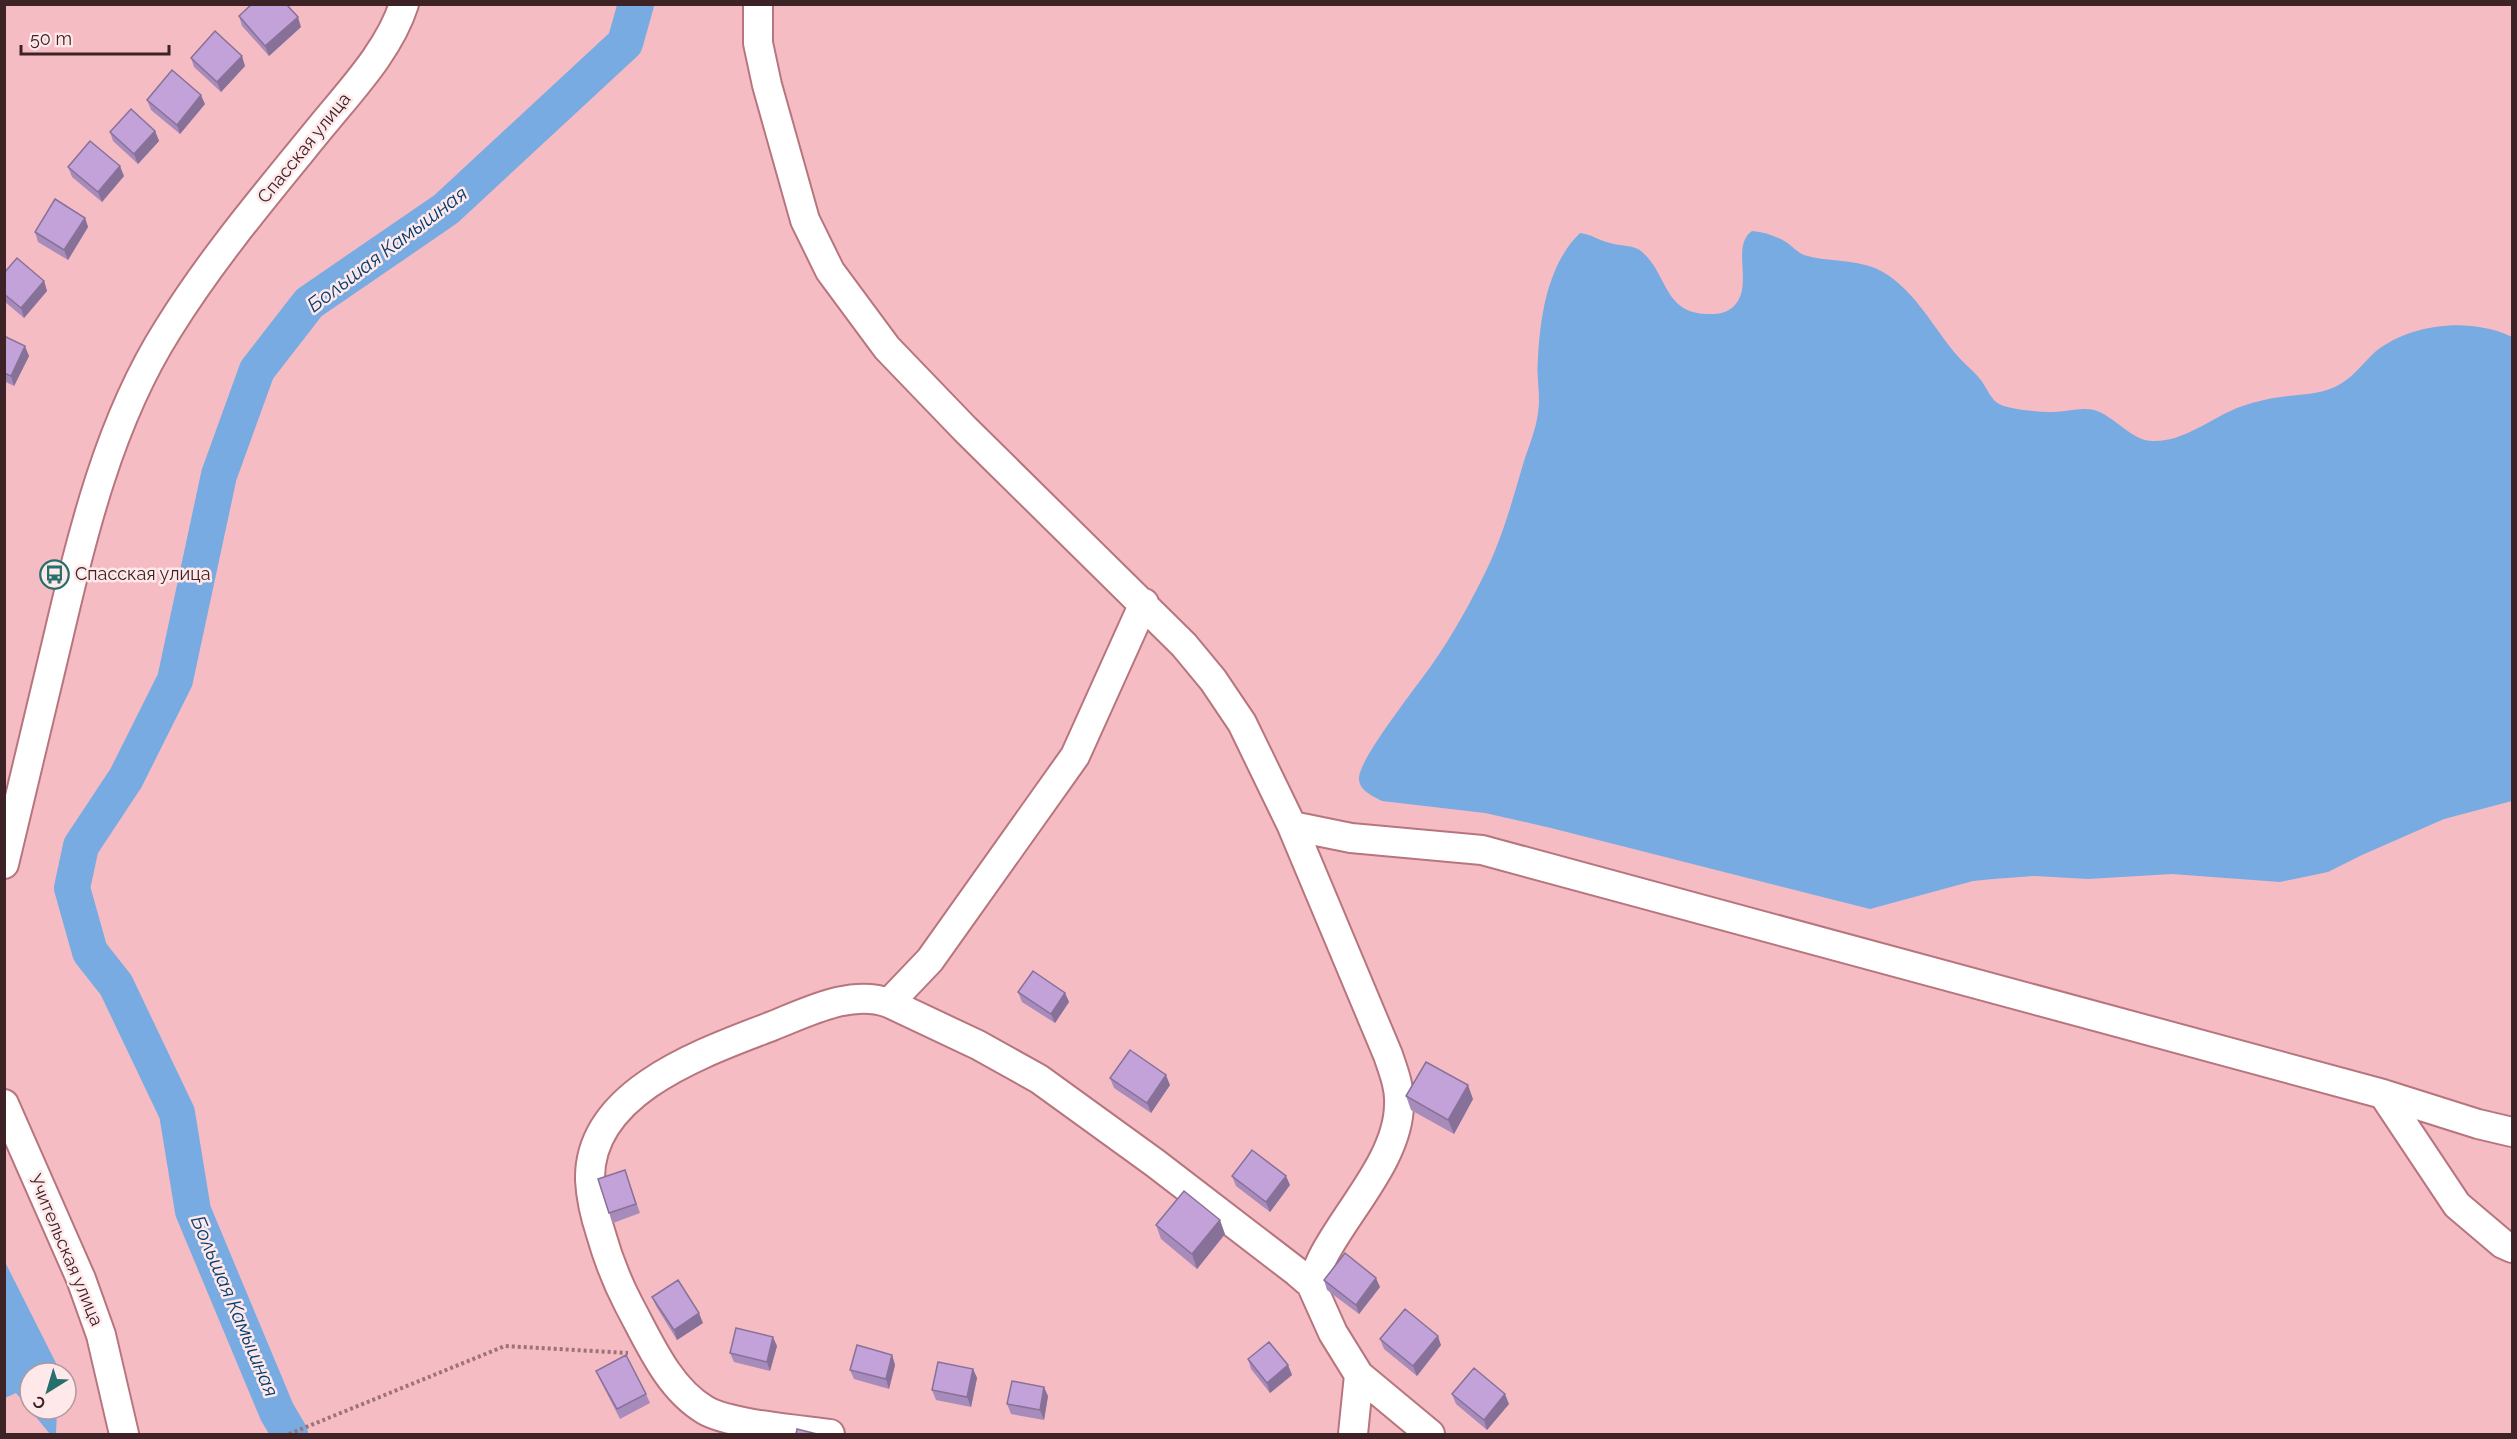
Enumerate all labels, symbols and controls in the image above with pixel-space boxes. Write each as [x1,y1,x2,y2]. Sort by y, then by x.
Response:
scale bar [21,18,170,56]
text: 50 m [30,28,72,49]
street label: Спасская улица [253,88,354,207]
water label: Большая Камышная [302,181,472,317]
bus stop icon: Спасская улица [38,558,70,590]
place label: Спасская улица [75,563,211,584]
street label: Учительская улица [25,1171,108,1329]
water label: Большая Камышная [186,1212,284,1400]
north arrow [18,1361,78,1421]
text: С [29,1392,49,1413]

